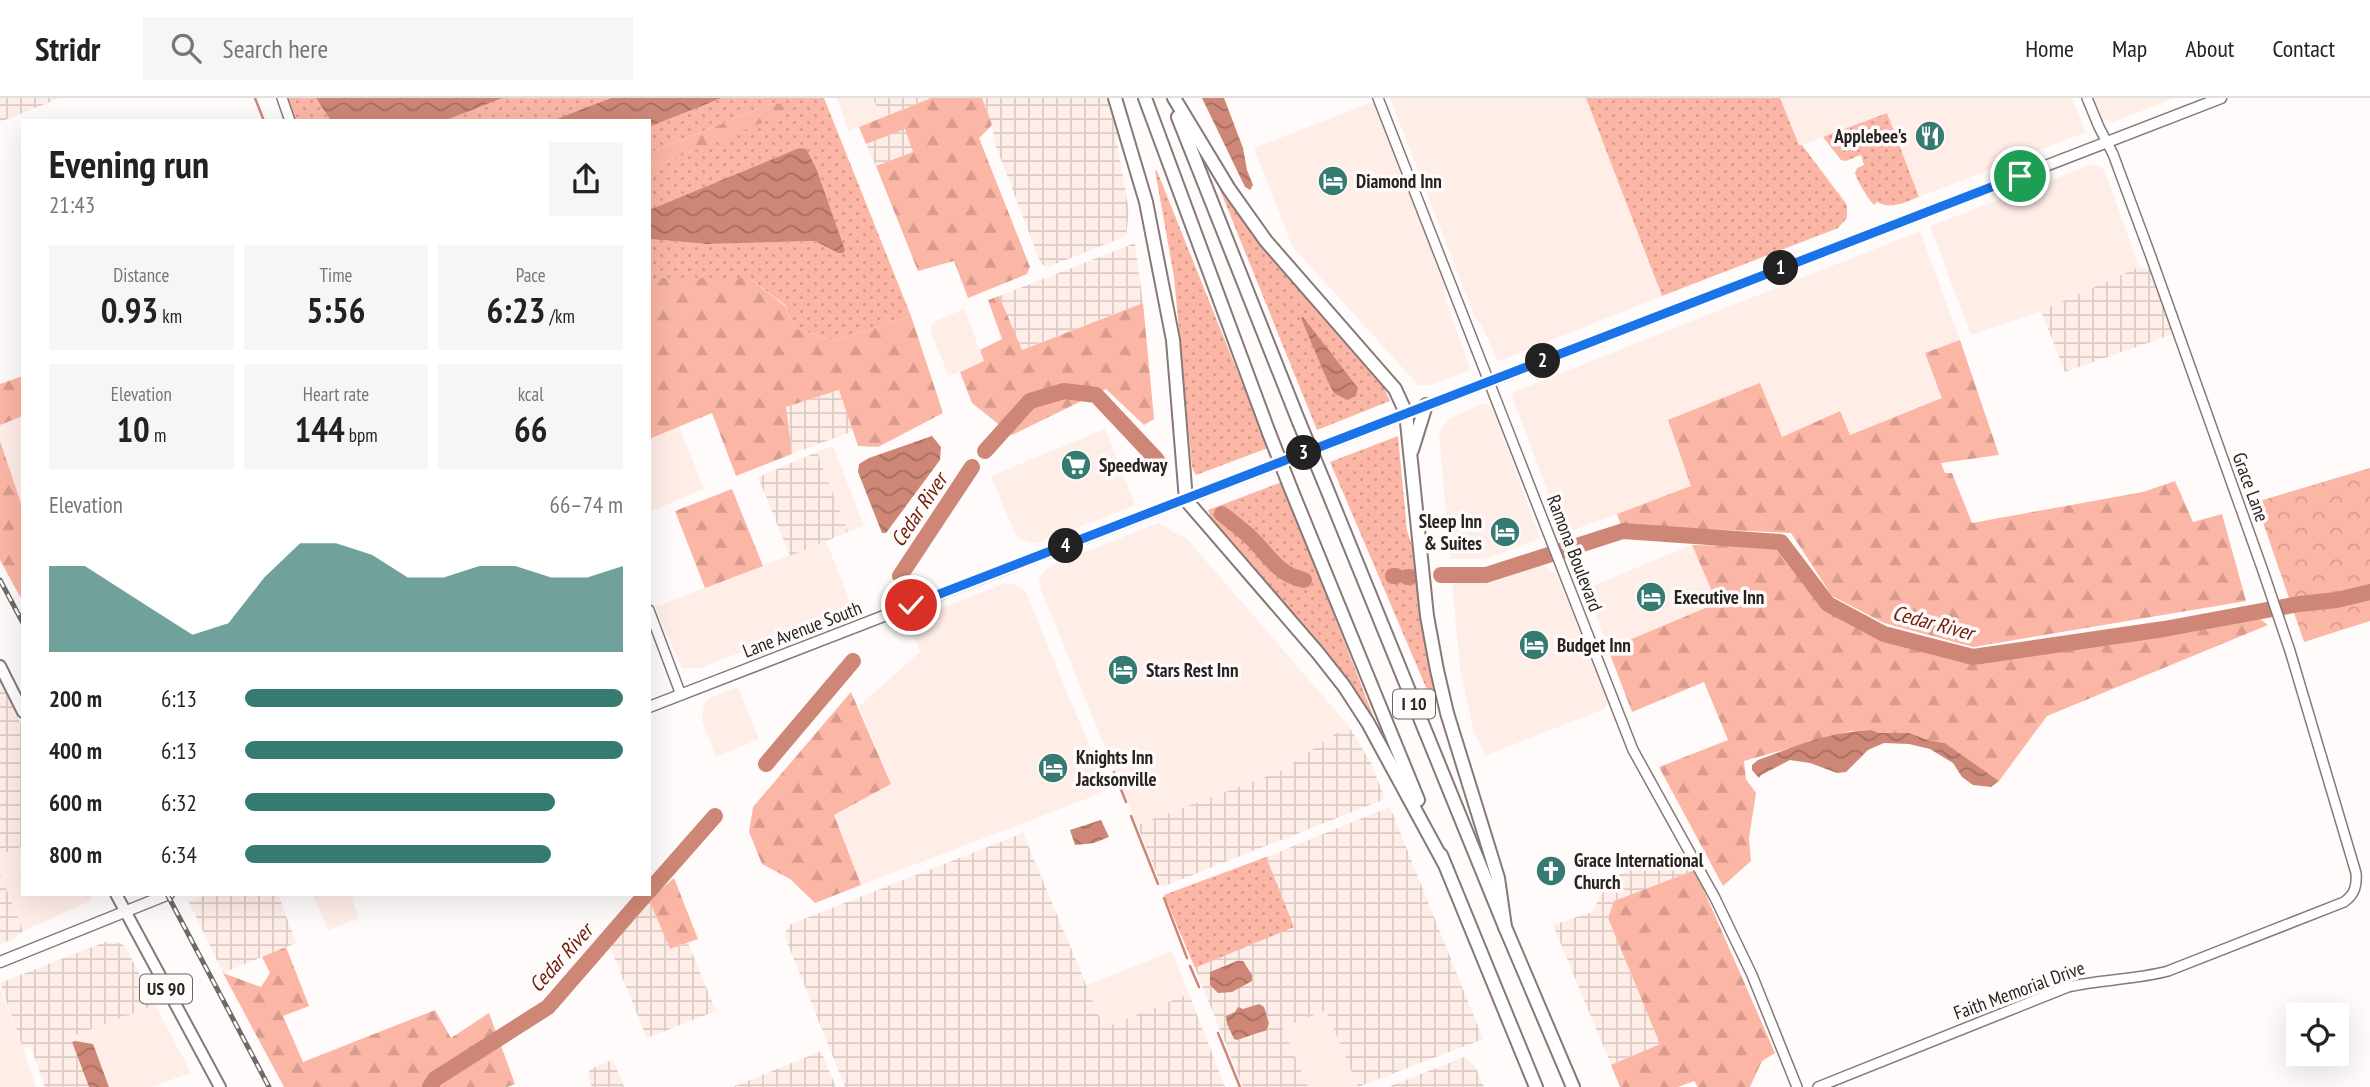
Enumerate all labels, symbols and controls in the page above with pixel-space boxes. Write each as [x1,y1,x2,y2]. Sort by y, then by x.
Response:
search box [143,17,633,80]
text: Stridr [35,27,101,70]
icon: search [167,29,205,67]
text: Search here [223,32,328,65]
text: Home [2025,33,2074,64]
text: Map [2112,33,2147,64]
text: About [2185,33,2234,64]
text: Contact [2272,33,2335,64]
restaurant icon: Applebee's [1913,119,1947,153]
place label: Applebee's [1833,124,1907,148]
text: Evening run [49,139,209,188]
button: share [549,142,623,216]
pin [1990,146,2050,206]
icon: arrive [2001,157,2039,195]
hotel icon: Diamond Inn [1316,164,1350,198]
place label: Diamond Inn [1356,169,1442,193]
text: 21:43 [49,190,95,219]
pin: 1 [1764,250,1798,286]
text: 1 [1776,255,1785,279]
text: Distance [113,263,169,287]
text: Time [320,263,352,287]
text: Pace [516,263,546,287]
text: 0.93 [101,287,158,333]
text: 5:56 [307,287,365,333]
text: 6:23 [486,287,545,333]
text: km [158,304,182,328]
text: /km [545,304,575,328]
pin: 2 [1526,344,1560,378]
text: 2 [1538,348,1547,372]
text: Elevation [111,382,172,406]
text: Heart rate [303,382,369,406]
text: kcal [518,382,544,406]
text: 10 [116,406,150,452]
text: 144 [294,406,345,452]
text: 66 [514,406,547,452]
text: m [150,423,166,447]
text: bpm [345,423,378,447]
pin: 3 [1286,436,1322,470]
text: 3 [1299,440,1308,464]
supermarket icon: Speedway [1059,448,1093,482]
street label: Grace Lane [2227,449,2275,525]
place label: Speedway [1099,453,1168,477]
water label: Cedar River [884,465,955,552]
text: Elevation [49,490,123,519]
text: 66–74 m [550,490,623,519]
street label: Ramona Boulevard [1542,491,1608,615]
place label: Sleep Inn & Suites [1419,509,1482,555]
hotel icon: Sleep Inn & Suites [1488,515,1522,549]
pin: 4 [1048,528,1084,564]
text: 4 [1061,533,1070,557]
pin [881,575,941,635]
hotel icon: Executive Inn [1634,580,1668,614]
place label: Executive Inn [1674,585,1764,609]
icon: check [892,586,930,624]
street label: Lane Avenue South [739,595,865,663]
water label: Cedar River [1890,599,1980,647]
hotel icon: Budget Inn [1517,628,1551,662]
place label: Budget Inn [1557,633,1631,657]
hotel icon: Stars Rest Inn [1106,653,1140,687]
place label: Stars Rest Inn [1146,658,1238,682]
text: 200 m [49,684,102,713]
text: 6:13 [161,684,197,713]
road number: I 10 [1393,690,1435,718]
text: 400 m [49,736,102,765]
text: 6:13 [161,736,197,765]
place label: Knights Inn Jacksonville [1075,745,1157,791]
hotel icon: Knights Inn Jacksonville [1036,751,1070,785]
text: 600 m [49,788,102,817]
text: 6:32 [161,788,197,817]
text: 800 m [49,840,102,869]
text: 6:34 [161,840,197,869]
place label: Grace International Church [1574,848,1704,894]
church icon: Grace International Church [1534,854,1568,888]
water label: Cedar River [523,916,600,997]
street label: Faith Memorial Drive [1950,955,2088,1025]
road number: US 90 [140,974,192,1004]
map controls [2286,1003,2349,1066]
button: locate [2286,1003,2349,1066]

